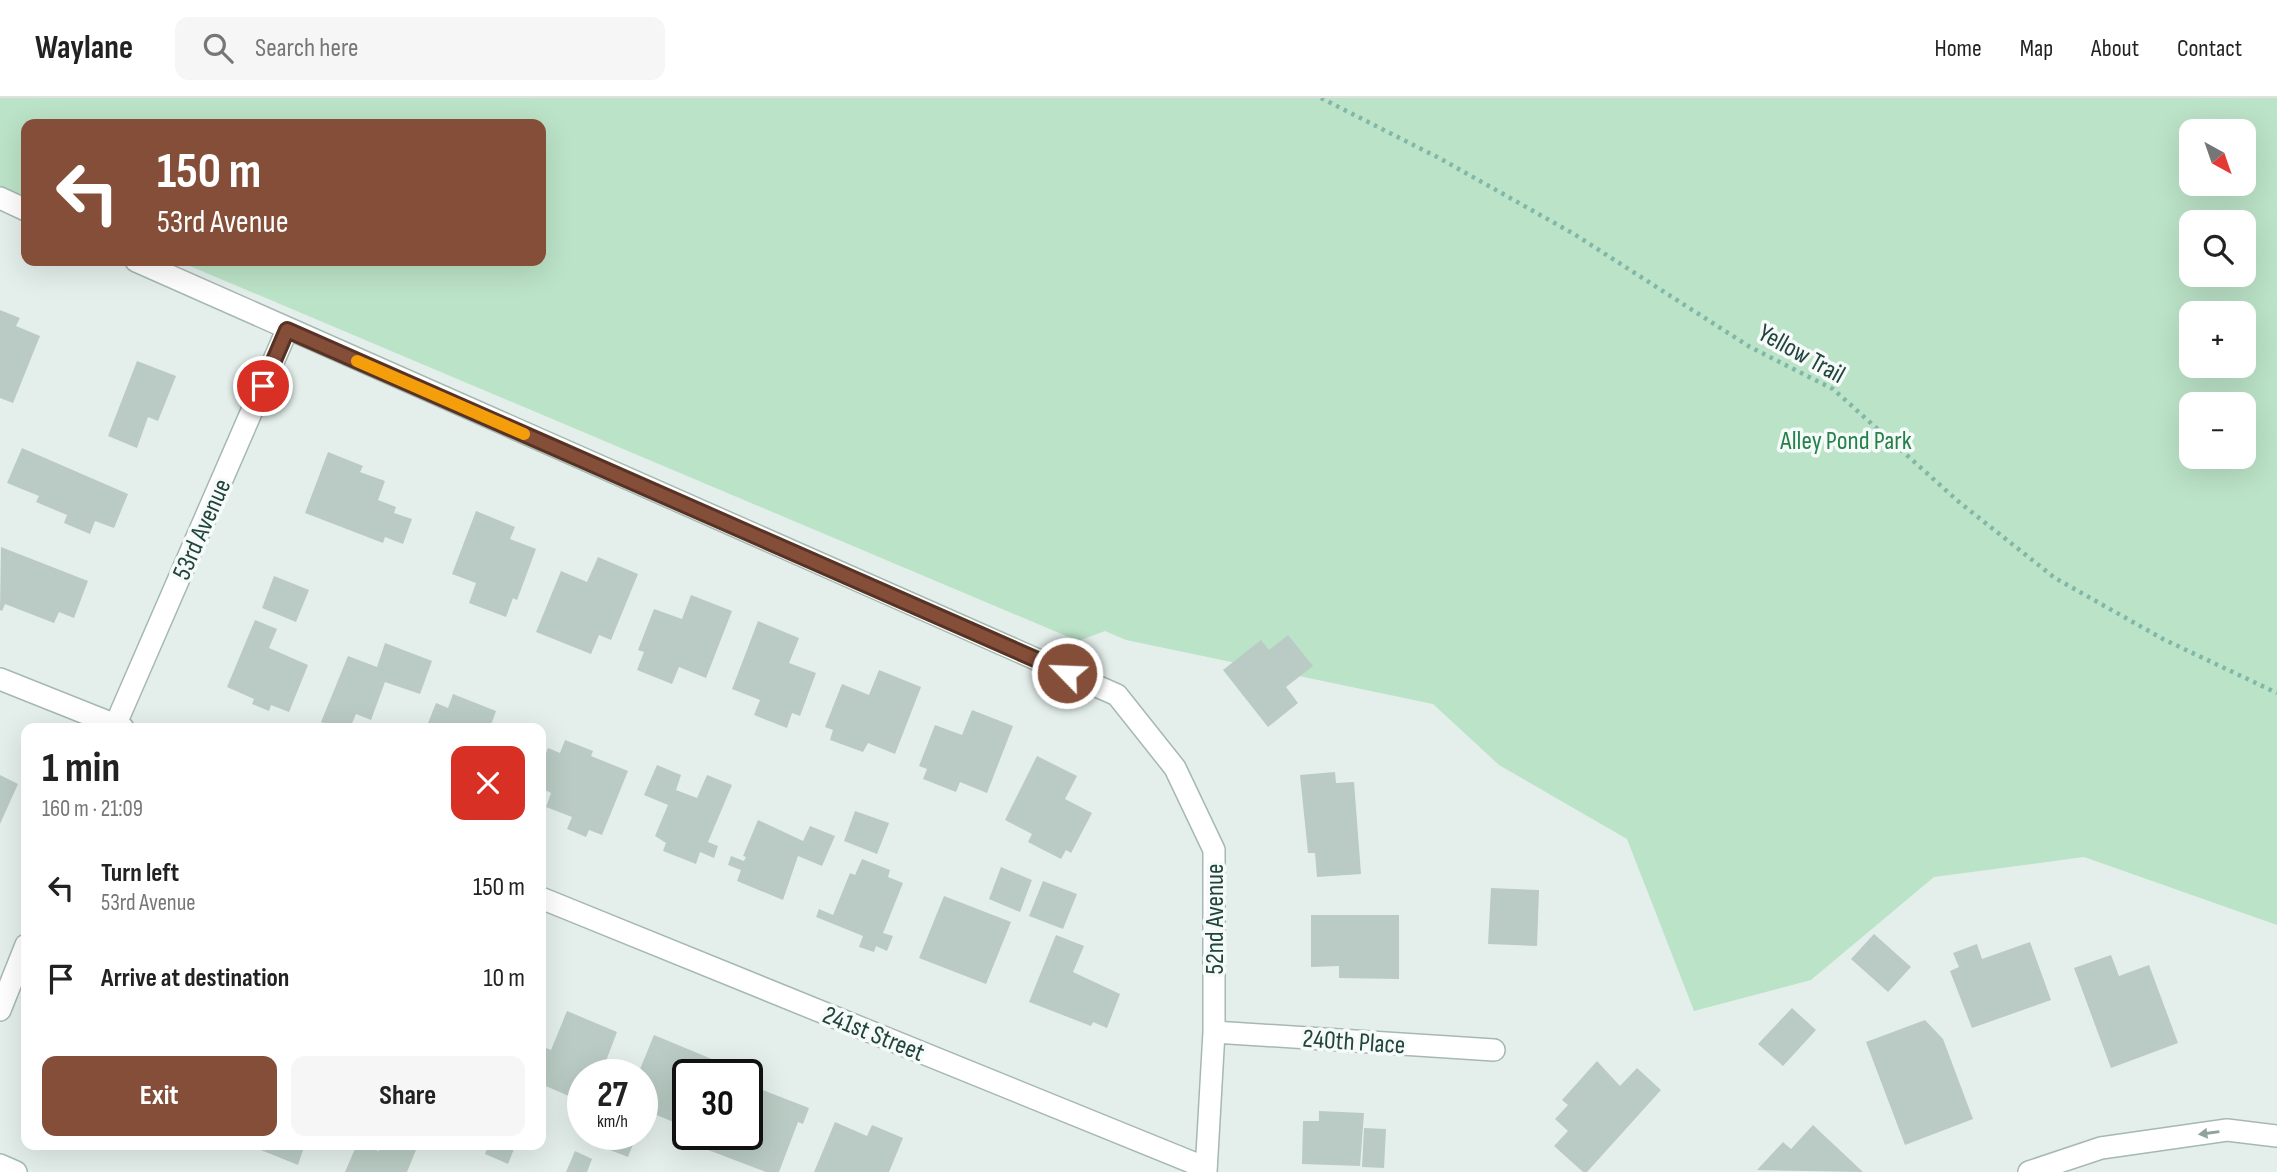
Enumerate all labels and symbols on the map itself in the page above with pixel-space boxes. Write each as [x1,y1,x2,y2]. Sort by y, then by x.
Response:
north arrow [2179,119,2256,196]
street label: Yellow Trail [1752,318,1850,391]
pin [233,356,293,416]
park label: Alley Pond Park [1779,426,1912,457]
street label: 53rd Avenue [166,474,238,585]
position arrow [1030,636,1104,710]
street label: 52nd Avenue [1200,864,1231,974]
street label: 241st Street [818,1000,929,1069]
street label: 240th Place [1302,1023,1406,1062]
speed limit sign: 30 [672,1059,763,1150]
one-way arrow [2198,1127,2220,1138]

